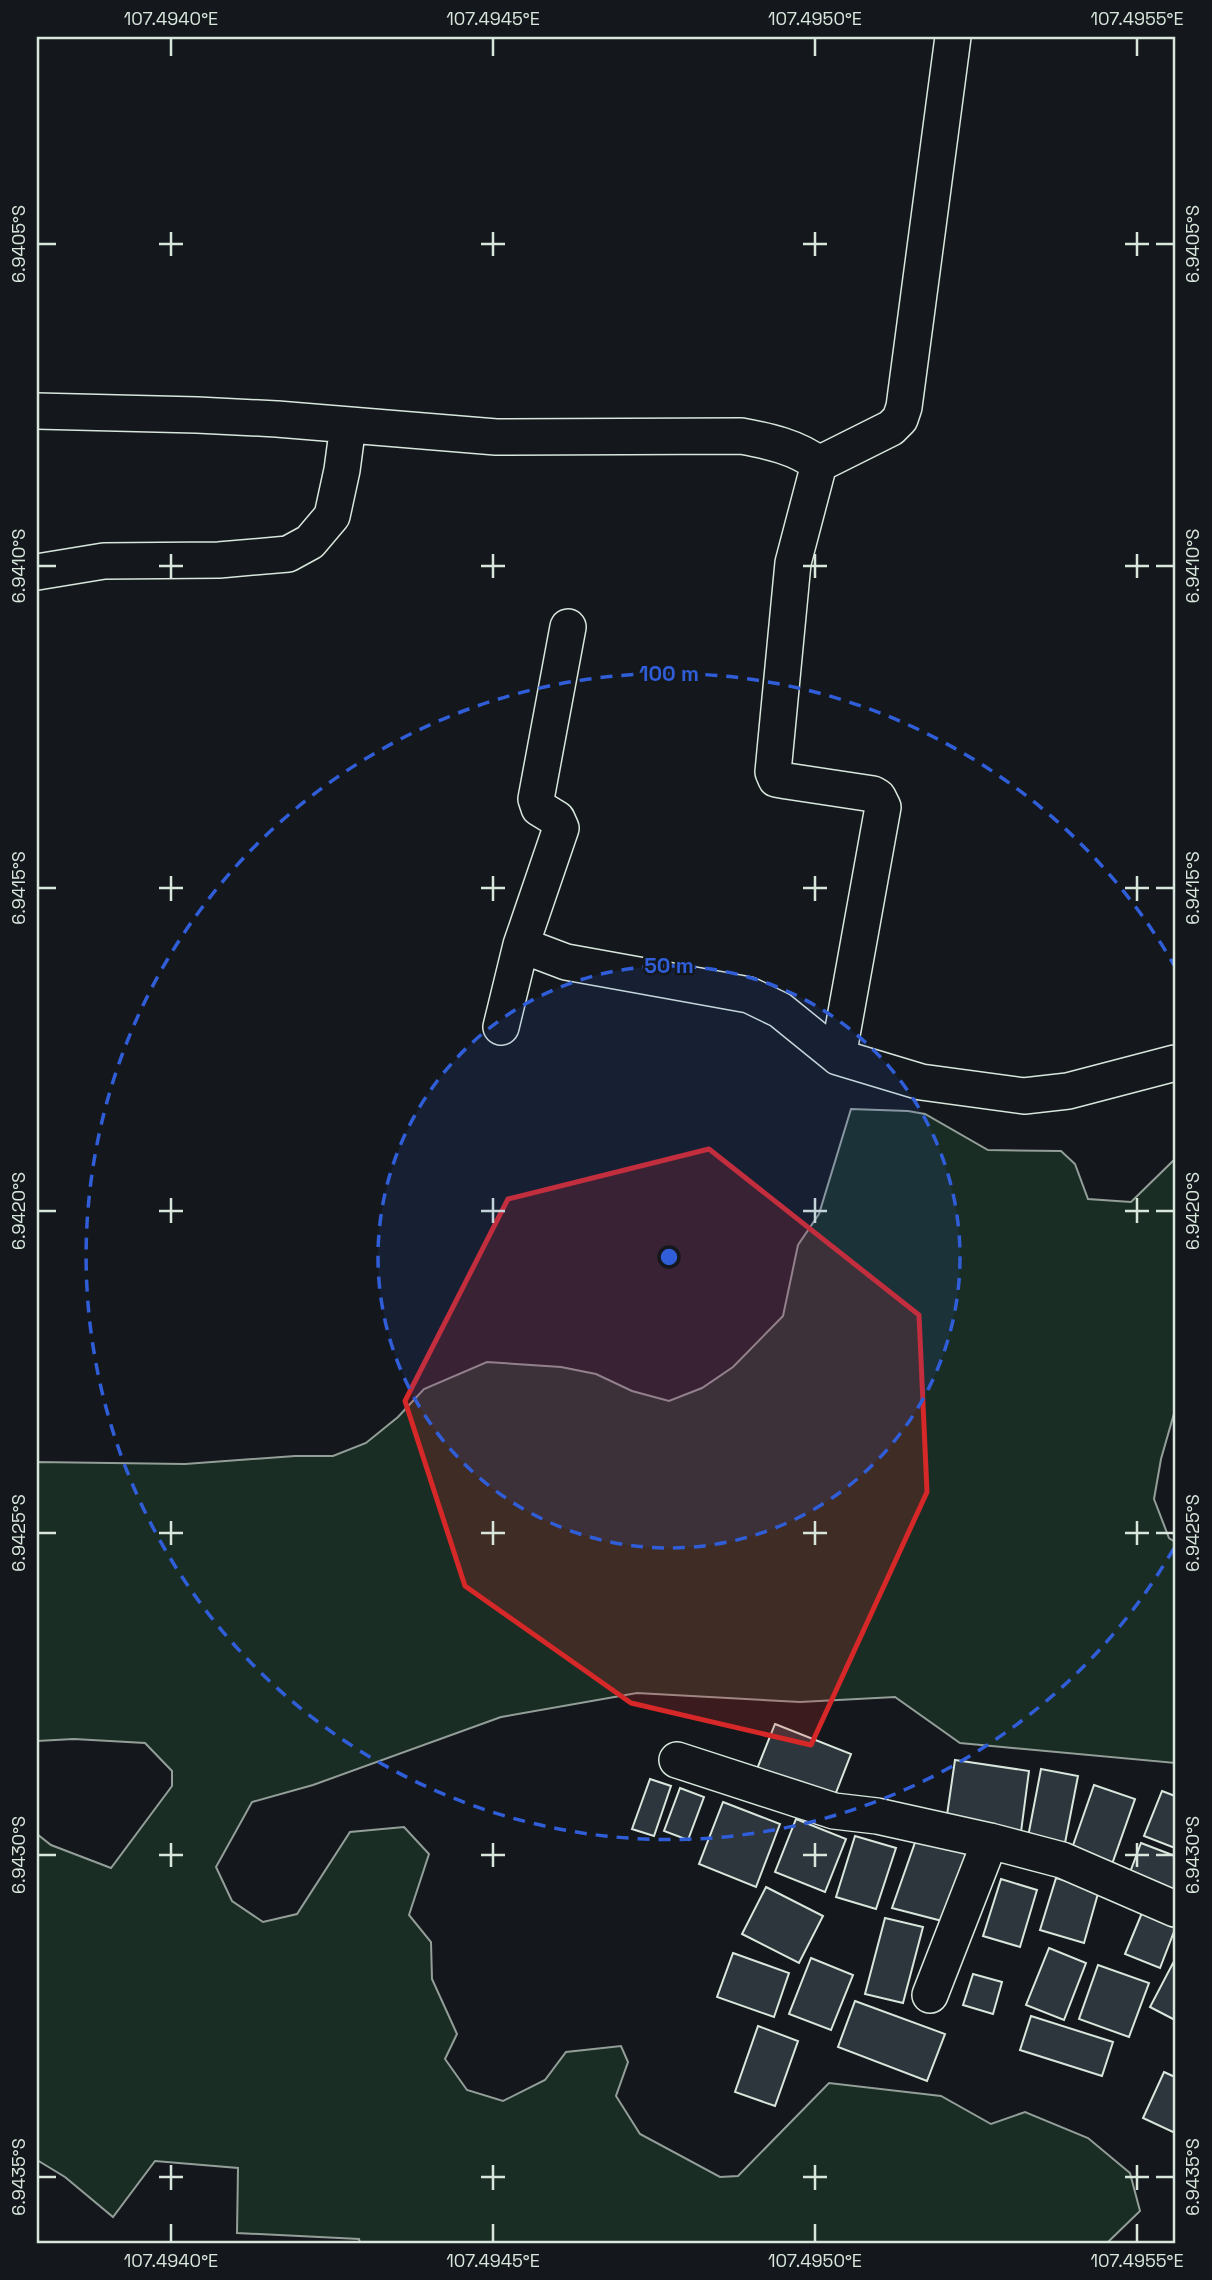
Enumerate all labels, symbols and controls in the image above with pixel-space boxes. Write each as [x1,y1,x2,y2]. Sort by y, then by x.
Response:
text: 107.4940°E [124,7,218,30]
text: 107.4945°E [446,7,540,30]
text: 107.4950°E [768,7,862,30]
text: 107.4955°E [1090,7,1184,30]
text: 6.9405°S [7,205,30,283]
text: 6.9405°S [1181,205,1204,283]
text: 6.9410°S [7,529,30,603]
text: 6.9410°S [1181,529,1204,603]
text: 100 m [639,660,699,687]
text: 6.9415°S [7,851,30,925]
text: 6.9415°S [1181,851,1204,925]
text: 50 m [644,952,694,979]
text: 6.9420°S [7,1172,30,1250]
text: 6.9420°S [1181,1172,1204,1250]
centre of rings [657,1245,681,1269]
text: 6.9425°S [7,1494,30,1572]
text: 6.9425°S [1181,1494,1204,1572]
text: 6.9430°S [7,1816,30,1894]
text: 6.9430°S [1181,1816,1204,1894]
text: 6.9435°S [7,2138,30,2216]
text: 6.9435°S [1181,2138,1204,2216]
text: 107.4940°E [124,2249,218,2272]
text: 107.4945°E [446,2249,540,2272]
text: 107.4950°E [768,2249,862,2272]
text: 107.4955°E [1090,2249,1184,2272]

